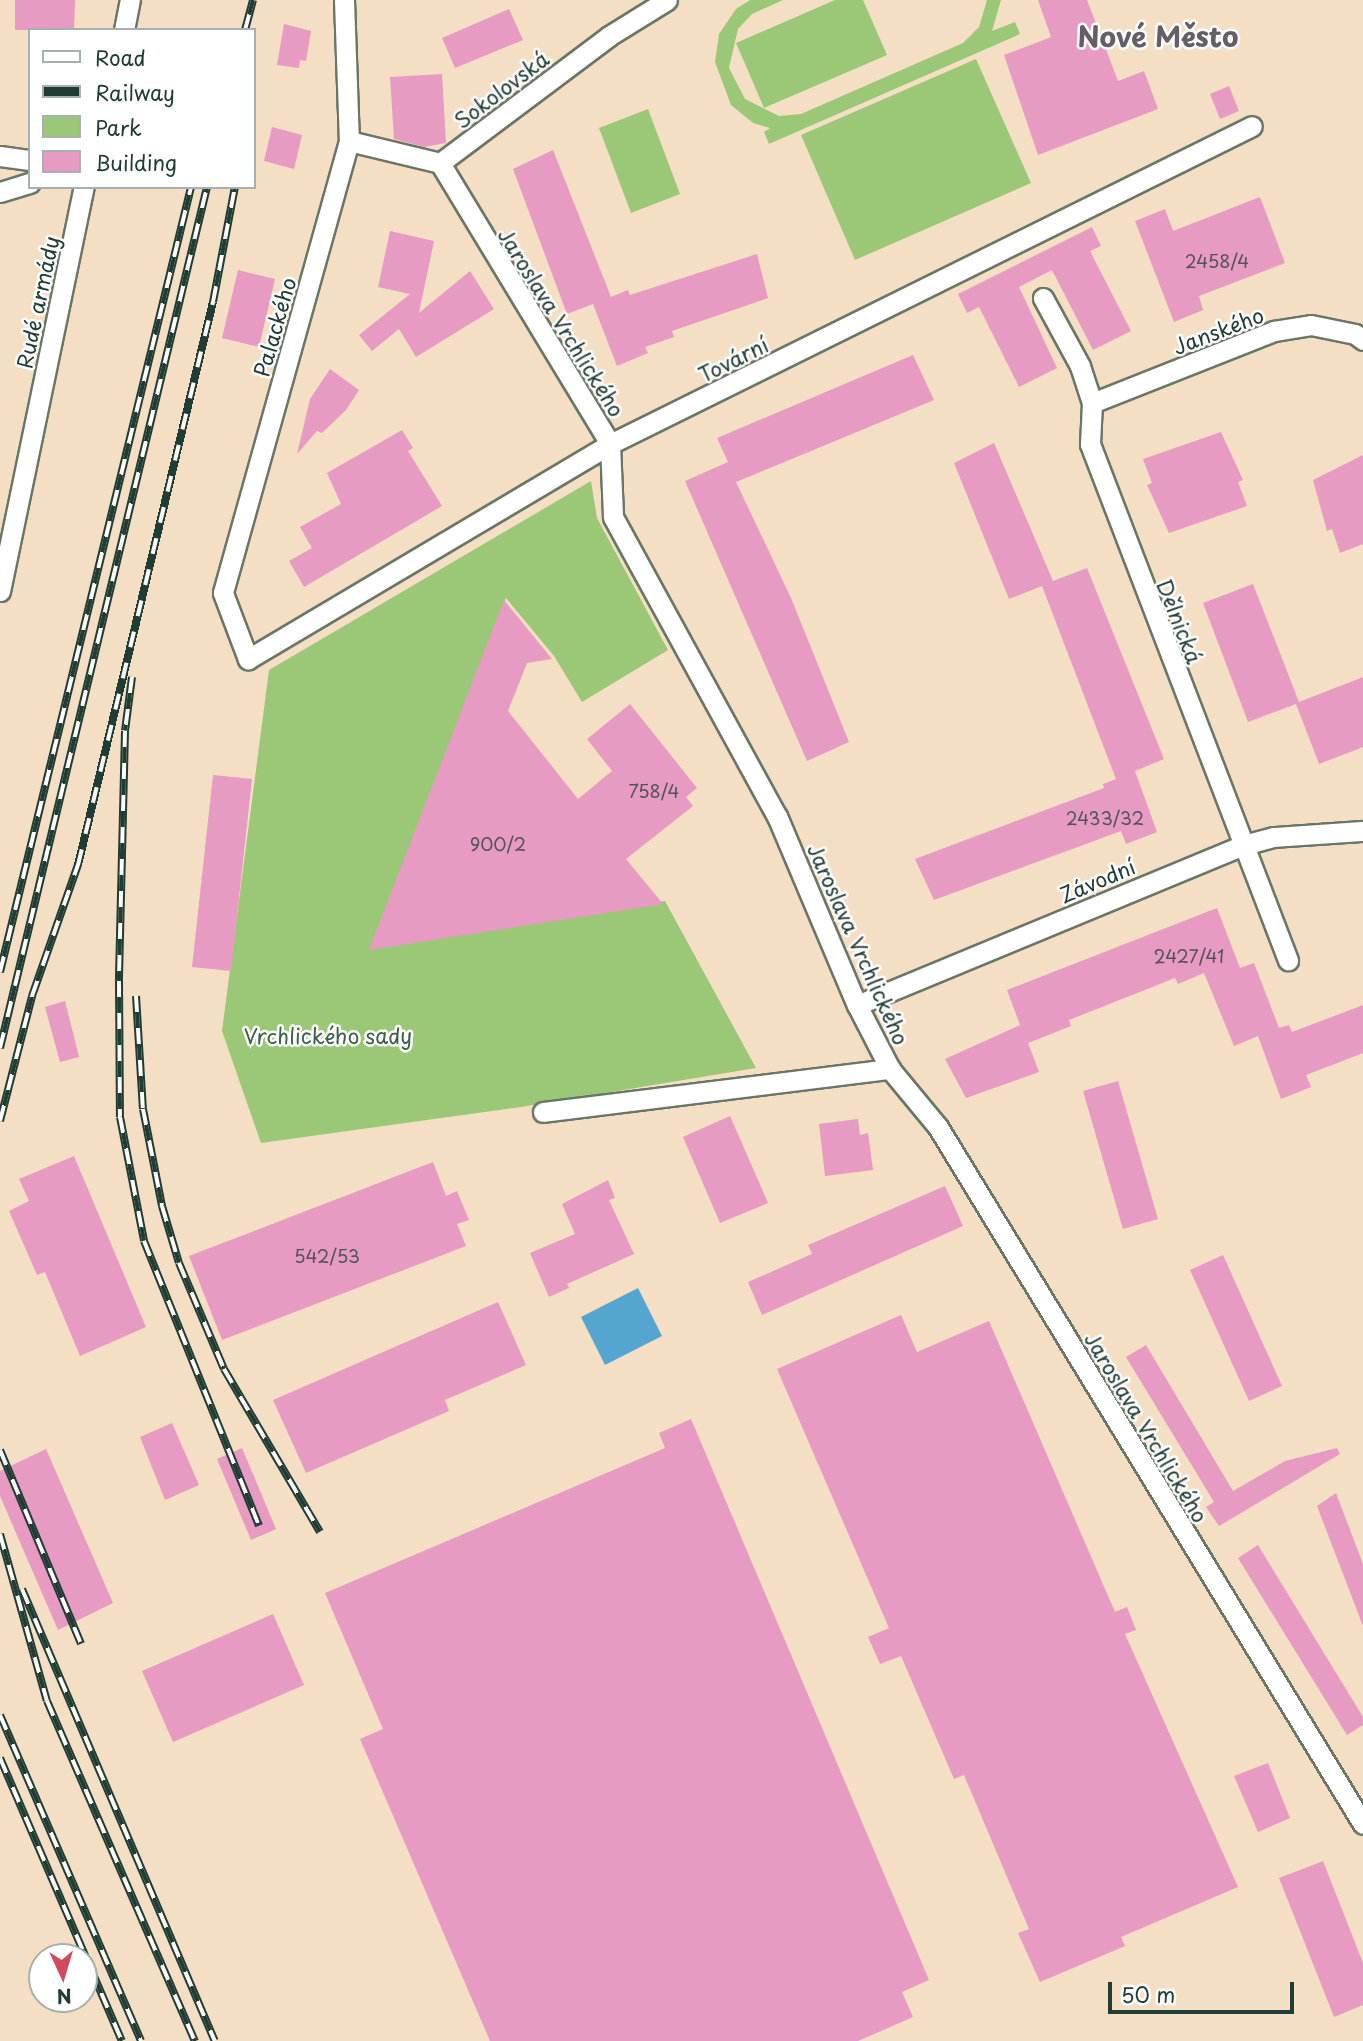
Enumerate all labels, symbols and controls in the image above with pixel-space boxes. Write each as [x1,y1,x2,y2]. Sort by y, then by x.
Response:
district label: Nové Město [1077,19,1239,53]
legend [28,28,256,189]
text: Road [95,41,146,73]
street label: Sokolovská [449,45,553,133]
text: Railway [95,76,175,108]
text: Park [95,111,142,143]
text: Building [95,146,177,178]
street label: Jaroslava Vrchlického [493,222,631,422]
street label: Rudé armády [11,233,63,371]
house number: 2458/4 [1185,250,1249,272]
street label: Palackého [248,274,300,380]
street label: Janského [1169,301,1267,359]
street label: Tovární [694,331,772,387]
street label: Dělnická [1152,575,1208,667]
house number: 758/4 [629,780,679,802]
house number: 2433/32 [1066,807,1144,829]
house number: 900/2 [470,833,526,855]
street label: Jaroslava Vrchlického [803,839,915,1049]
street label: Závodní [1055,853,1139,907]
house number: 2427/41 [1154,945,1224,967]
park label: Vrchlického sady [243,1022,413,1048]
house number: 542/53 [294,1245,360,1267]
street label: Jaroslava Vrchlického [1080,1327,1214,1527]
north arrow [28,1943,98,2013]
scale bar [1111,1968,1296,2012]
text: 50 m [1121,1978,1175,2010]
text: N [56,1982,73,2011]

